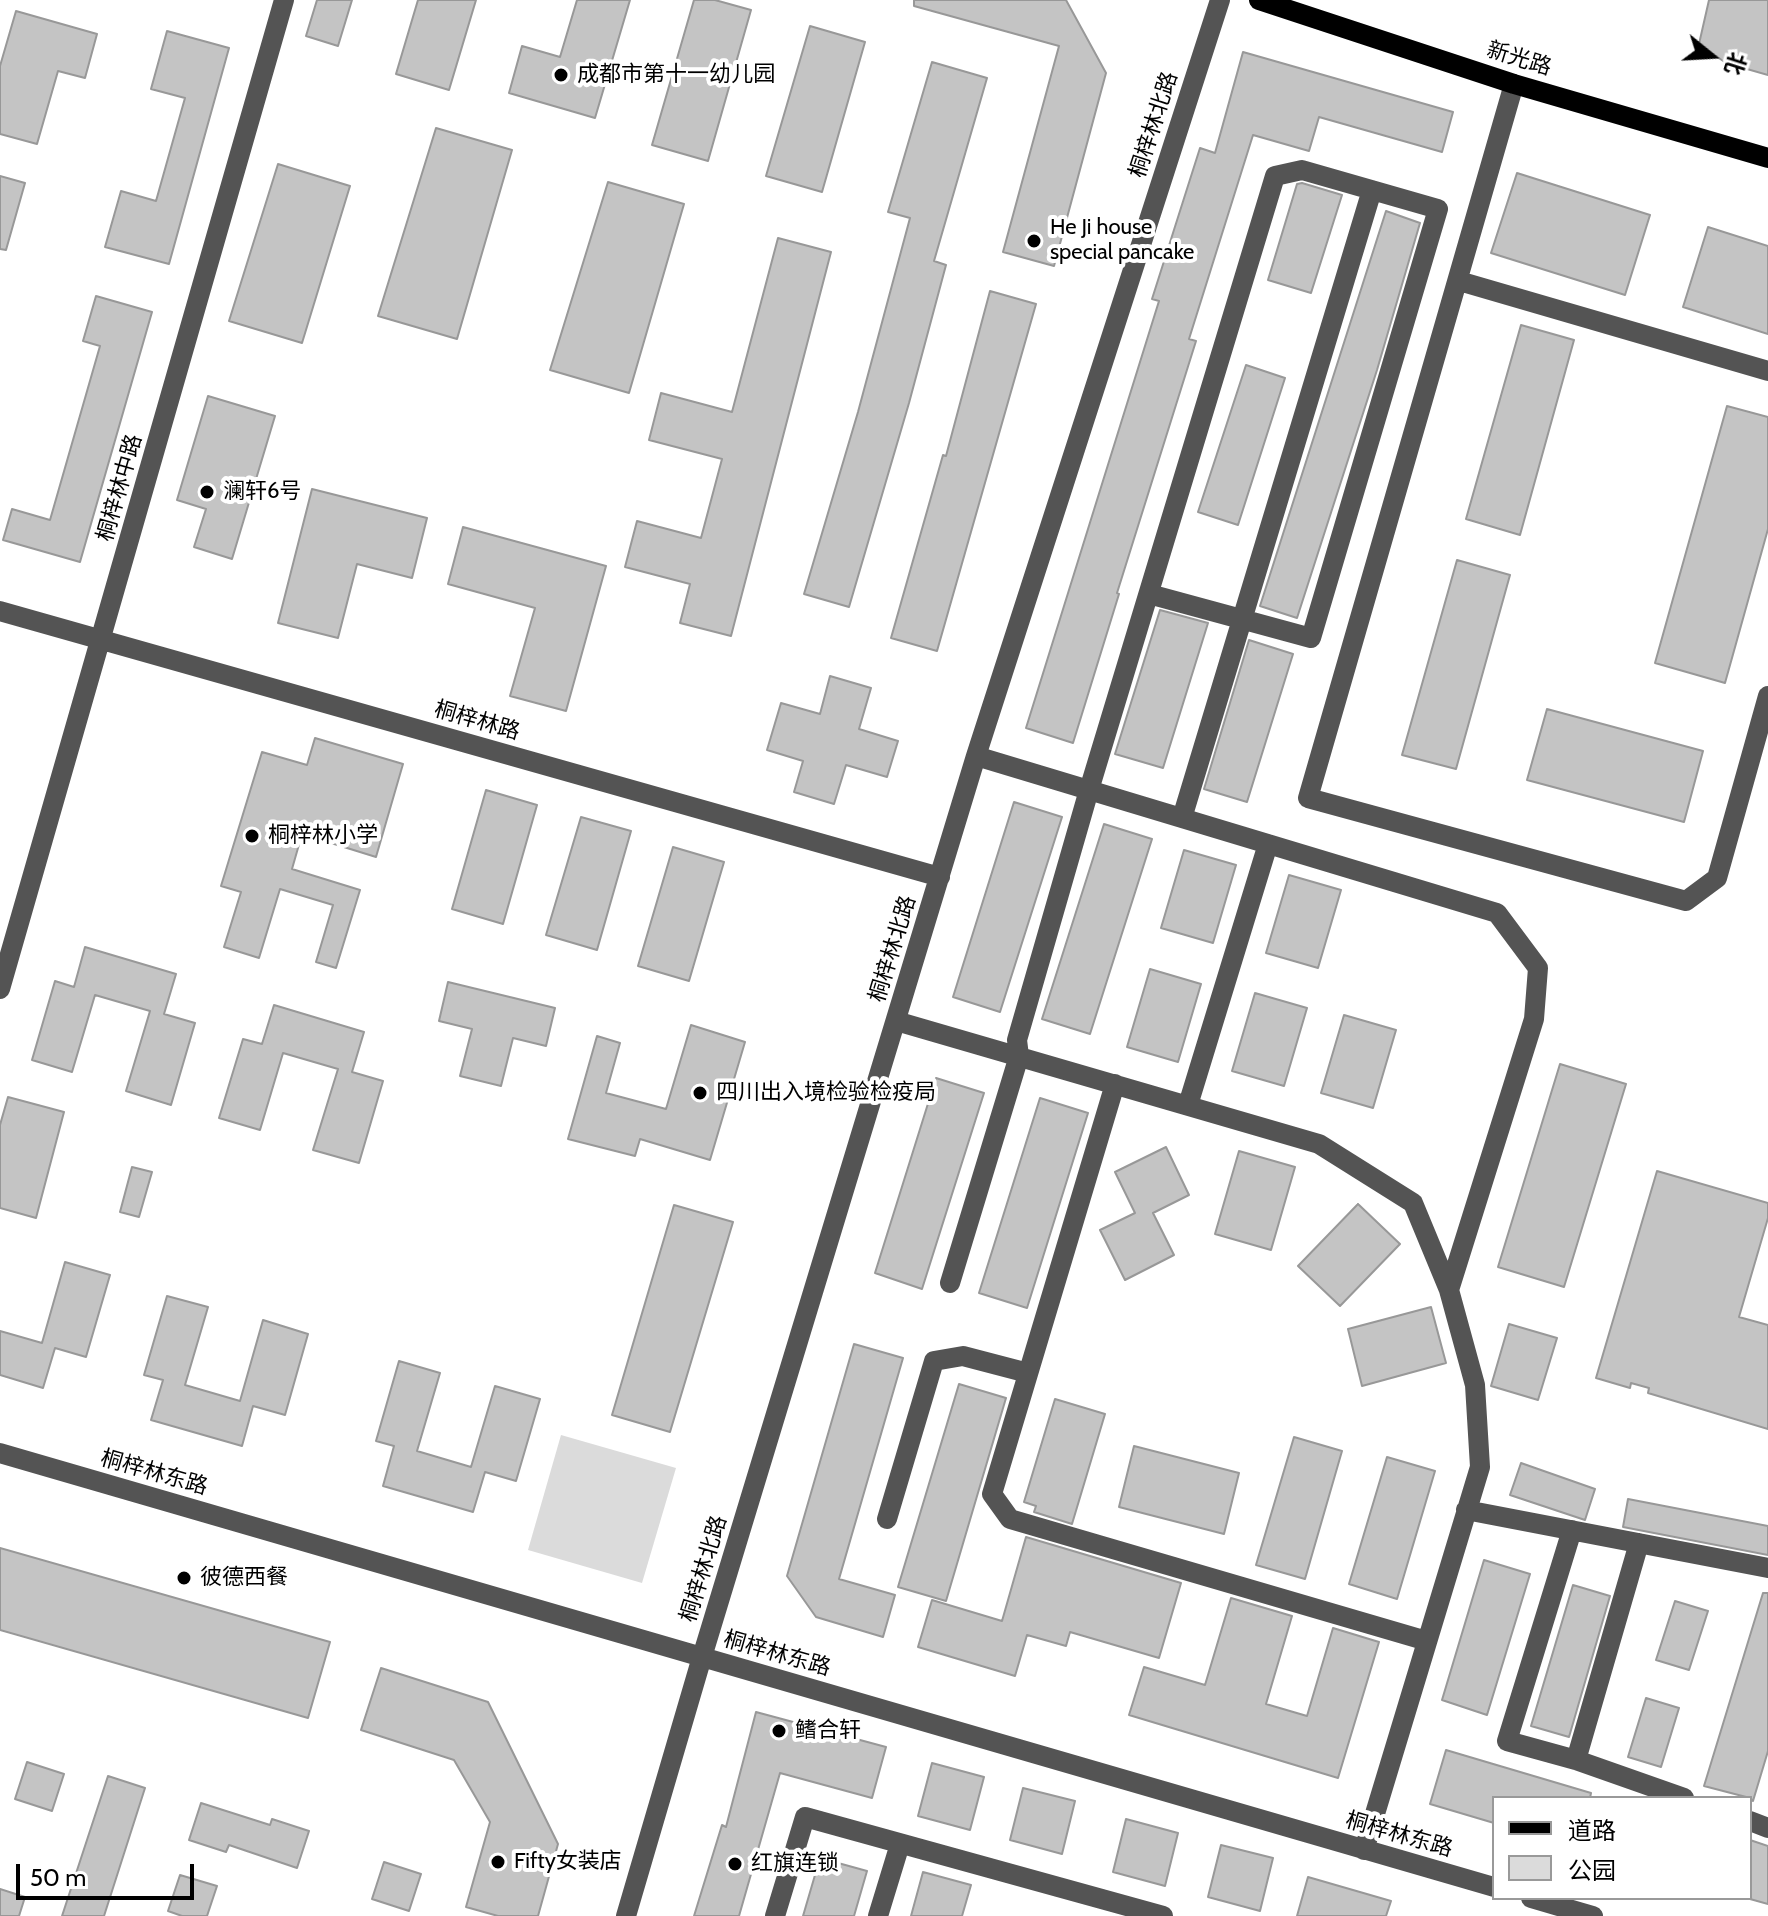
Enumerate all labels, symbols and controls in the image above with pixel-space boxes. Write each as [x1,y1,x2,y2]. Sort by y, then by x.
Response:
north arrow [1672,16,1752,96]
street label: 新光路 [1484,37,1554,81]
text: 北 [1719,49,1752,78]
place label: 成都市第十一幼儿园 [577,62,775,88]
marker: 成都市第十一幼儿园 [552,66,570,84]
street label: 桐梓林北路 [1124,69,1184,181]
place label: He Ji house special pancake [1050,215,1194,266]
marker: He Ji house special pancake [1025,232,1043,250]
street label: 桐梓林中路 [92,431,148,545]
place label: 澜轩6号 [223,479,301,505]
marker: 澜轩6号 [198,483,216,501]
street label: 桐梓林路 [431,696,523,746]
place label: 桐梓林小学 [268,823,378,849]
marker: 桐梓林小学 [243,827,261,845]
street label: 桐梓林北路 [864,893,922,1005]
place label: 四川出入境检验检疫局 [716,1080,936,1106]
marker: 四川出入境检验检疫局 [691,1084,709,1102]
street label: 桐梓林东路 [97,1445,211,1501]
street label: 桐梓林北路 [675,1513,733,1625]
place label: 彼德西餐 [200,1565,288,1591]
marker: 彼德西餐 [175,1569,193,1587]
street label: 桐梓林东路 [720,1626,834,1682]
place label: 鳍合轩 [795,1718,861,1744]
marker: 鳍合轩 [770,1722,788,1740]
legend [1492,1796,1752,1900]
street label: 桐梓林东路 [1342,1807,1456,1863]
text: 道路 [1568,1816,1616,1845]
scale bar [20,1848,198,1898]
place label: Fifty女装店 [514,1849,622,1875]
place label: 红旗连锁 [751,1851,839,1877]
marker: Fifty女装店 [489,1853,507,1871]
marker: 红旗连锁 [726,1855,744,1873]
text: 公园 [1568,1856,1616,1885]
text: 50 m [30,1863,86,1892]

